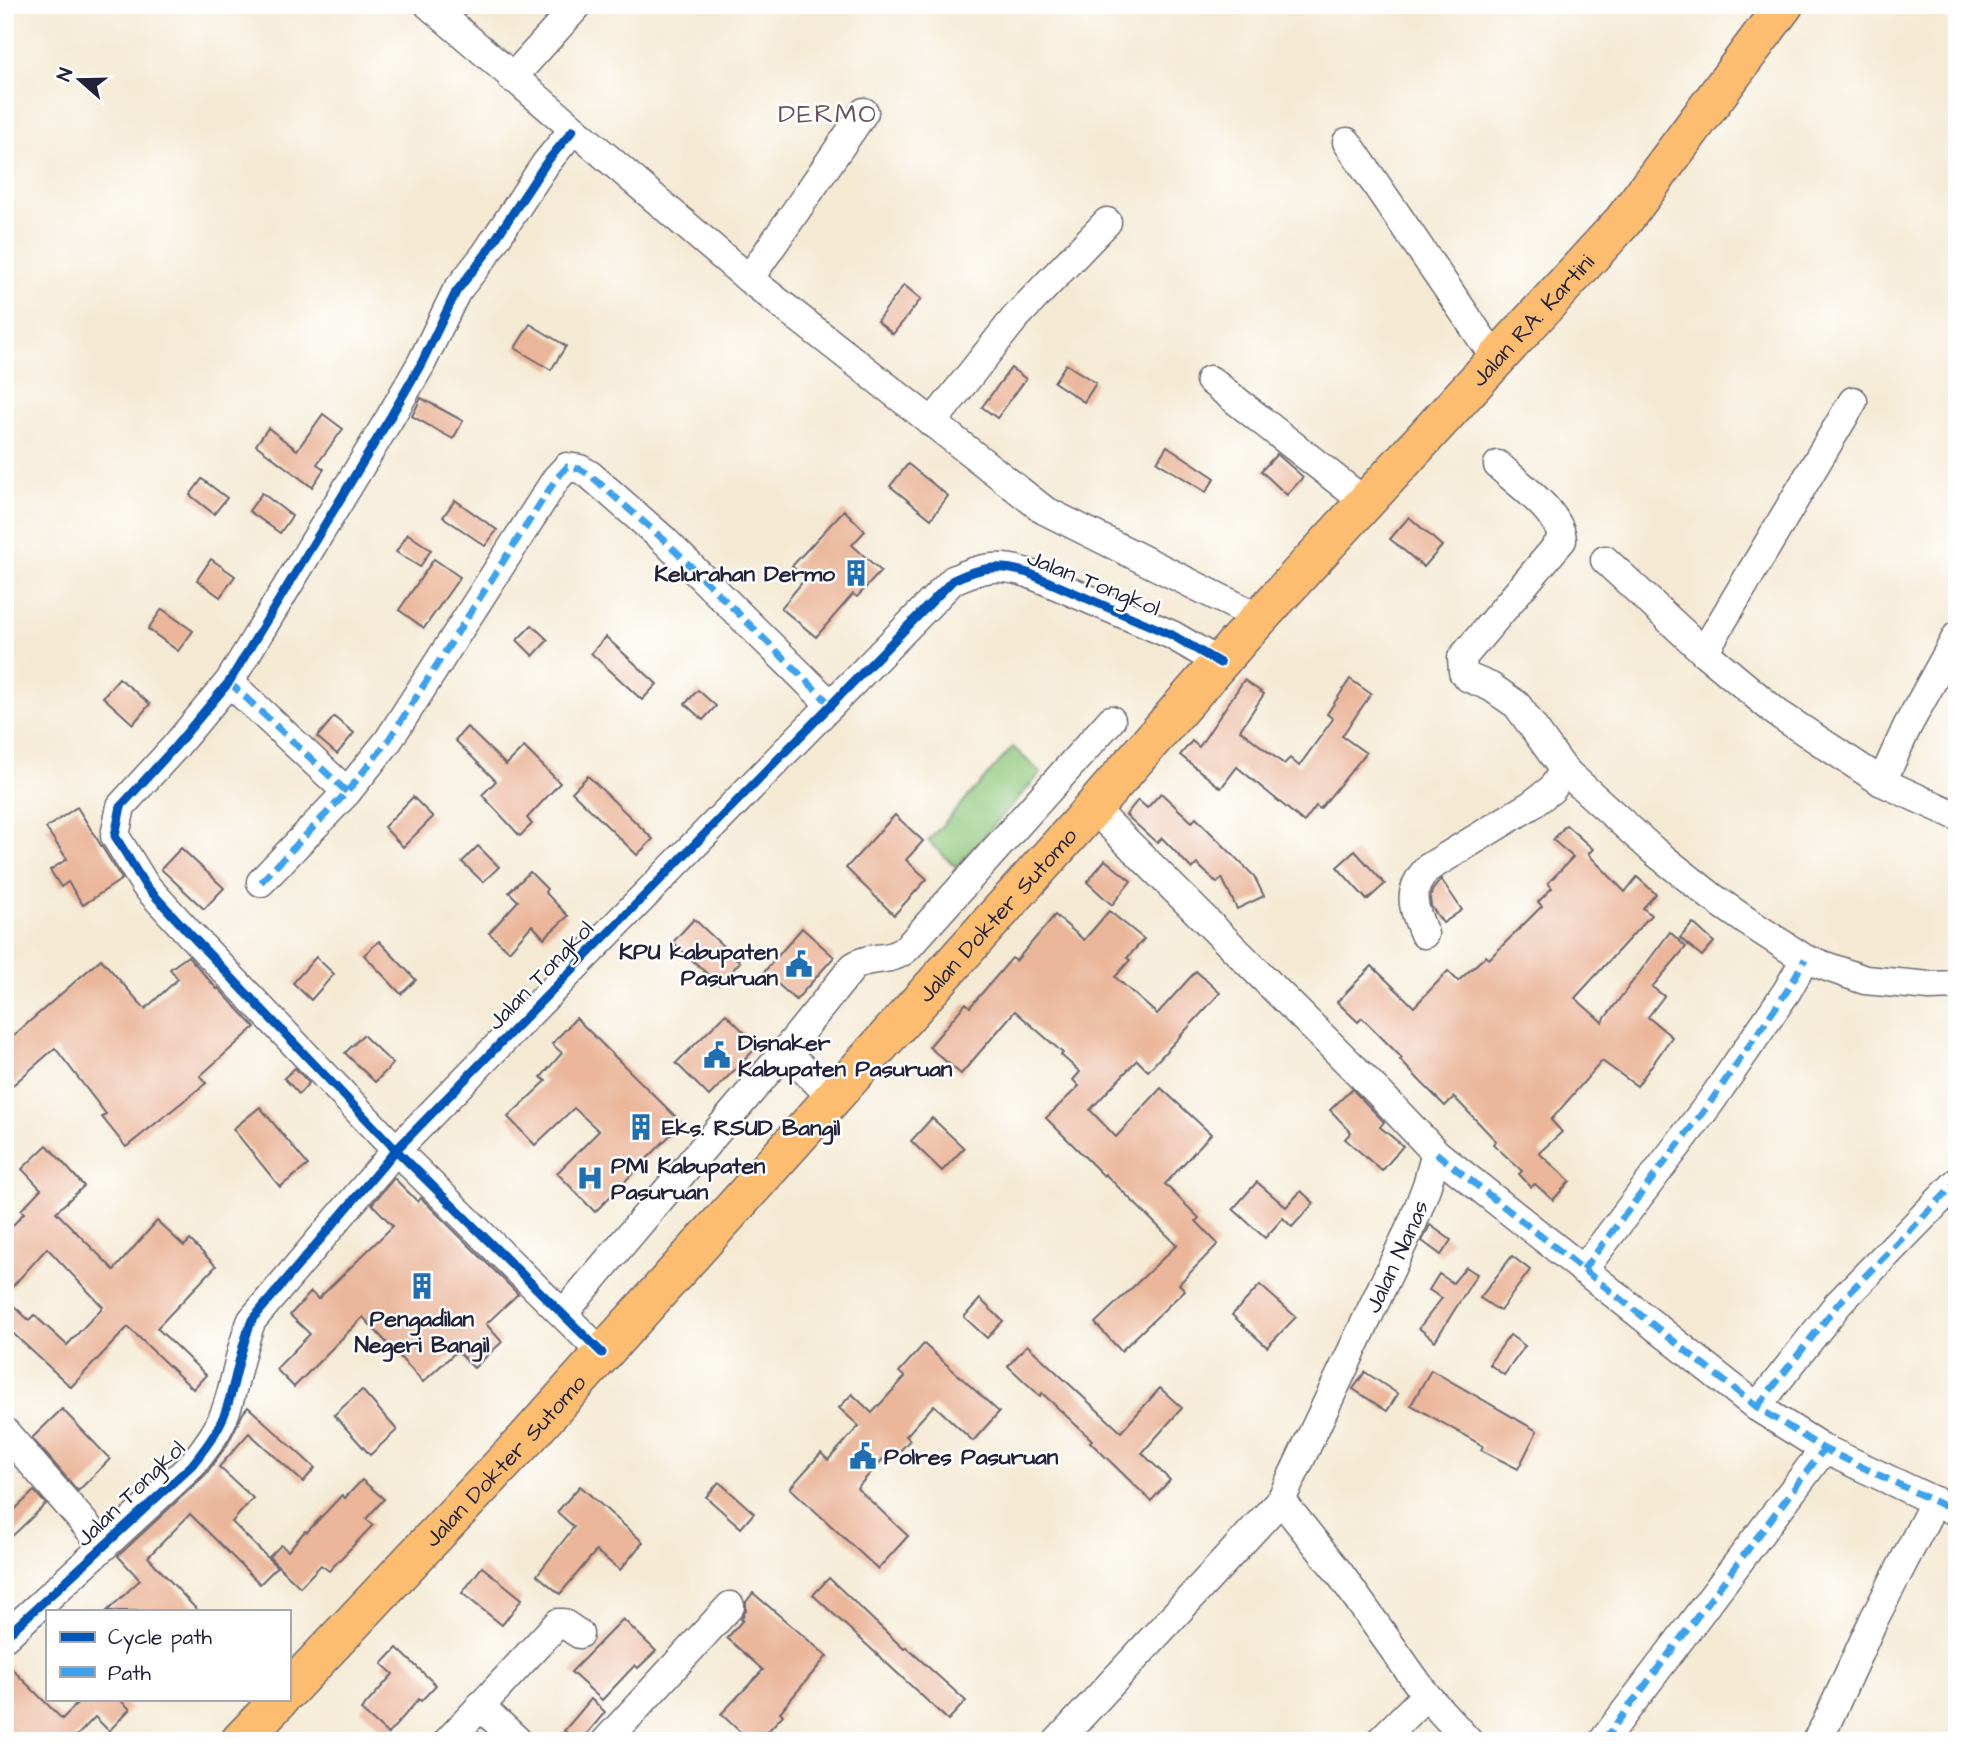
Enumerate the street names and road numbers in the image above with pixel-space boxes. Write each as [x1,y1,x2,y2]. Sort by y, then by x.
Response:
street label: Jalan RA. Kartini [1464,247,1602,394]
street label: Jalan Tongkol [1022,542,1165,625]
street label: Jalan Dokter Sutomo [911,821,1085,1010]
street label: Jalan Tongkol [480,914,602,1038]
street label: Jalan Nanas [1357,1196,1437,1318]
street label: Jalan Dokter Sutomo [417,1368,594,1555]
street label: Jalan Tongkol [69,1433,193,1555]

